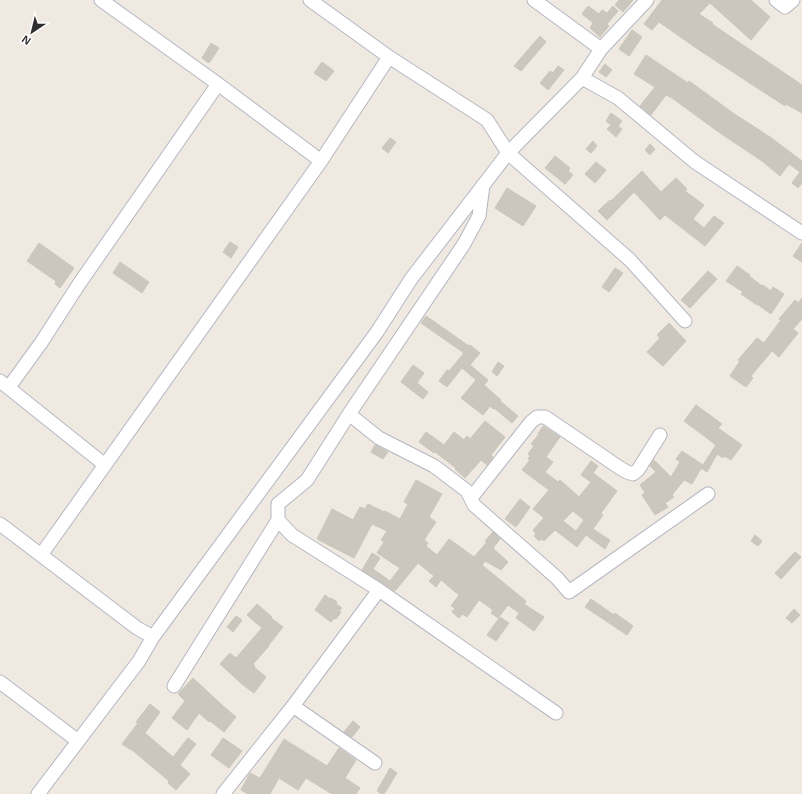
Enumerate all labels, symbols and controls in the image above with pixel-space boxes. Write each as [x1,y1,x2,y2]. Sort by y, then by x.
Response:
north arrow [12,12,52,52]
text: N [20,33,33,47]

